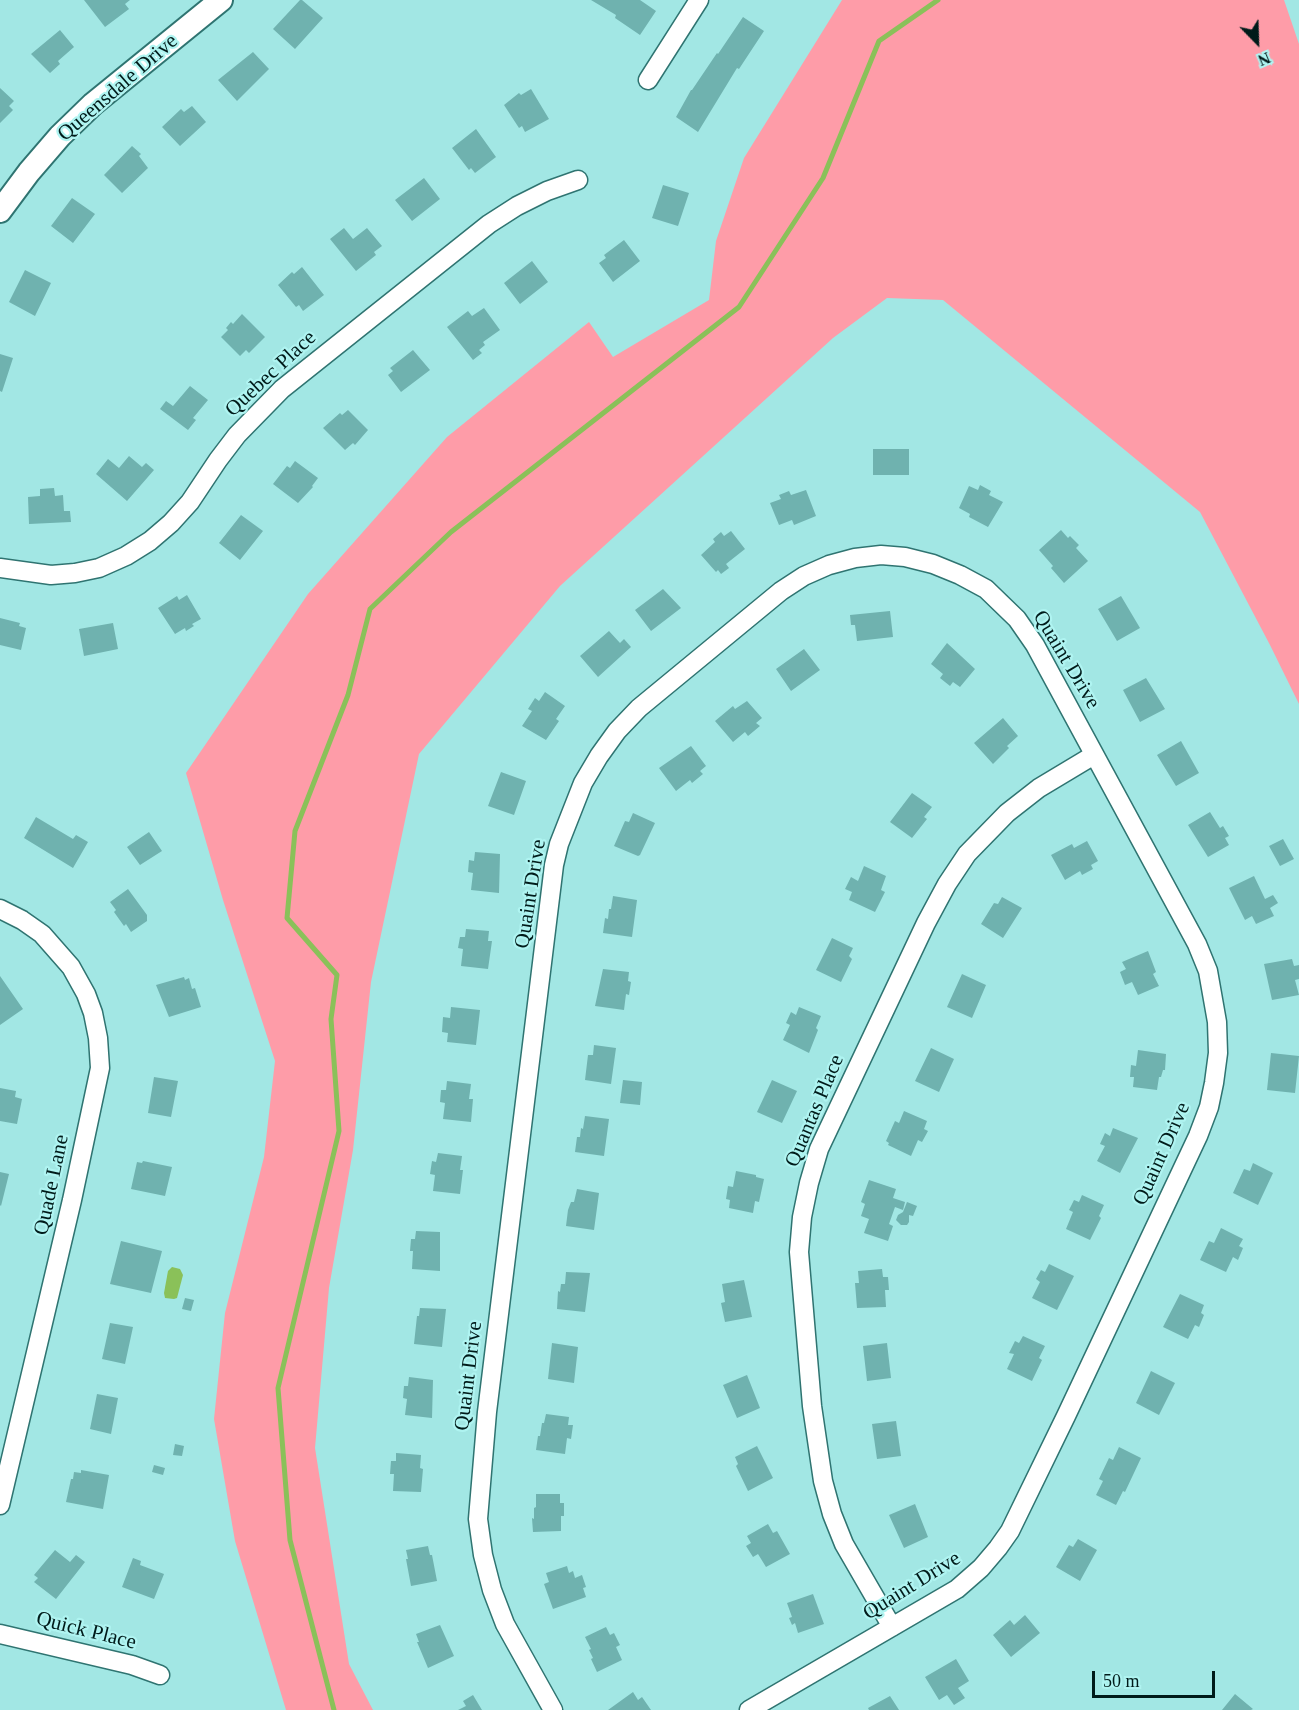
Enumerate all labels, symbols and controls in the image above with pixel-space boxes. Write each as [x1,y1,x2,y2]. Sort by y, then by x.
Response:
north arrow [1227,12,1287,72]
street label: Queensdale Drive [53,29,183,147]
text: N [1256,49,1273,69]
street label: Quebec Place [220,326,322,422]
street label: Quaint Drive [1027,606,1105,714]
street label: Quaint Drive [510,838,552,950]
street label: Quantas Place [780,1051,850,1171]
street label: Quaint Drive [1128,1099,1196,1209]
street label: Quade Lane [29,1132,75,1238]
street label: Quaint Drive [450,1320,488,1432]
street label: Quaint Drive [859,1546,965,1626]
street label: Quick Place [33,1606,139,1656]
scale bar [1095,1659,1218,1697]
text: 50 m [1103,1671,1140,1691]

